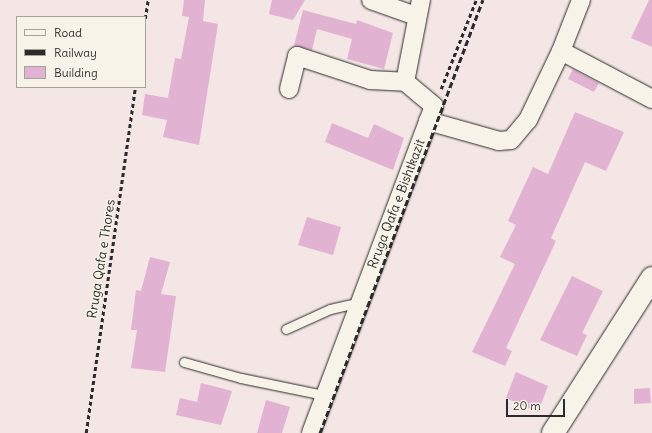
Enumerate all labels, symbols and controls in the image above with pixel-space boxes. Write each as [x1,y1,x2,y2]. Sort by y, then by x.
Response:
legend [16,16,146,88]
text: Road [54,25,82,40]
text: Railway [54,45,97,60]
text: Building [54,65,98,80]
street label: Rruga Qafa e Bishtkazit [365,137,429,271]
street label: Rruga Qafa e Thores [85,198,119,320]
scale bar [508,391,567,417]
text: 20 m [513,398,541,413]

